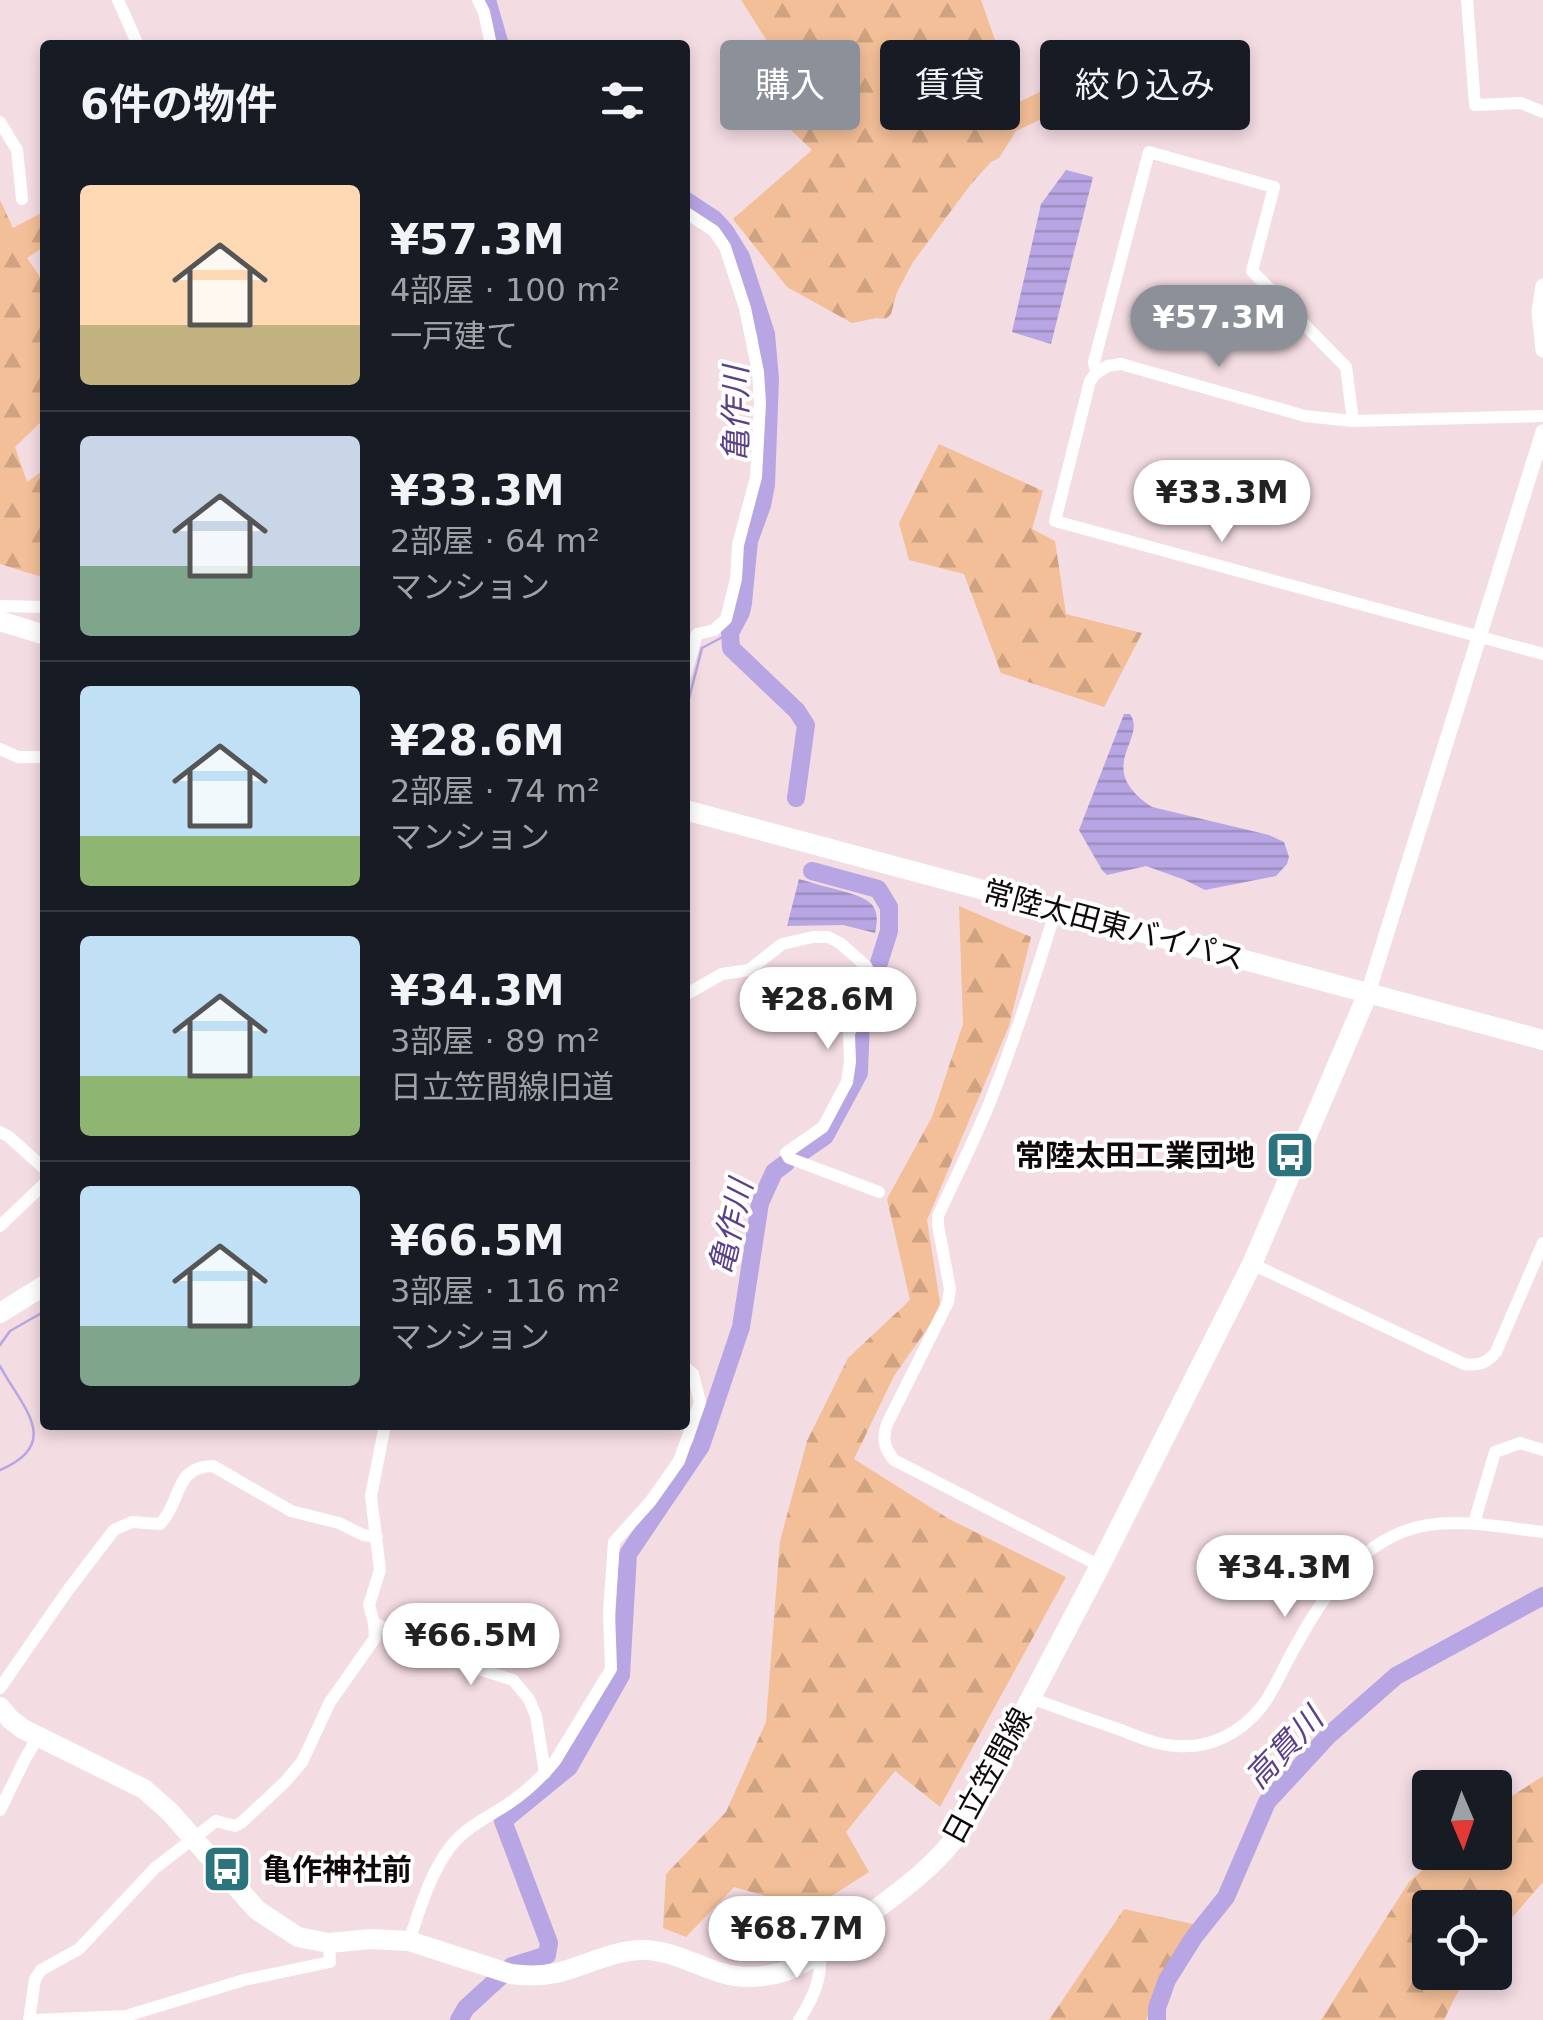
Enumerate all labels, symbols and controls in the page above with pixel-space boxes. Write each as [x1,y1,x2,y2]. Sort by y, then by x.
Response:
chip: 購入 [720,40,860,130]
chip: 賃貸 [880,40,1020,130]
chip: 絞り込み [1040,40,1250,130]
icon: filters [595,73,650,128]
text: 6件の物件 [80,80,277,129]
text: ¥57.3M [390,215,565,264]
icon: home [160,225,280,345]
text: 4部屋 · 100 m² [390,271,620,309]
pin: ¥57.3M [1138,285,1300,370]
text: ¥57.3M [1152,298,1286,336]
text: 一戸建て [390,317,518,355]
water label: 亀作川 [717,363,755,462]
pin: ¥33.3M [1141,460,1303,545]
text: ¥33.3M [390,466,565,515]
text: ¥33.3M [1155,473,1289,511]
icon: home [160,476,280,596]
text: 2部屋 · 64 m² [390,522,600,560]
text: マンション [390,568,550,606]
text: ¥28.6M [390,716,565,765]
icon: home [160,726,280,846]
text: 2部屋 · 74 m² [390,772,600,810]
text: マンション [390,818,550,856]
street label: 常陸太田東バイパス [979,873,1249,977]
text: ¥34.3M [390,966,565,1015]
pin: ¥28.6M [747,967,909,1052]
icon: home [160,976,280,1096]
text: ¥28.6M [761,980,895,1018]
text: 3部屋 · 89 m² [390,1022,600,1060]
text: 日立笠間線旧道 [390,1068,614,1106]
bus stop icon: 常陸太田工業団地 [1264,1129,1316,1181]
place label: 常陸太田工業団地 [1015,1138,1255,1173]
water label: 亀作川 [702,1173,761,1278]
text: ¥66.5M [390,1216,565,1265]
icon: home [160,1226,280,1346]
text: 3部屋 · 116 m² [390,1272,620,1310]
text: マンション [390,1318,550,1356]
pin: ¥34.3M [1204,1535,1366,1620]
text: ¥34.3M [1218,1548,1352,1586]
pin: ¥66.5M [390,1603,552,1688]
text: ¥66.5M [404,1616,538,1654]
water label: 高貫川 [1237,1698,1333,1796]
street label: 日立笠間線 [935,1702,1039,1850]
north arrow [1412,1770,1512,1870]
map controls [1412,1770,1512,1990]
bus stop icon: 亀作神社前 [201,1843,253,1895]
place label: 亀作神社前 [262,1852,412,1887]
button: locate [1412,1890,1512,1990]
pin: ¥68.7M [716,1896,878,1981]
text: ¥68.7M [730,1909,864,1947]

